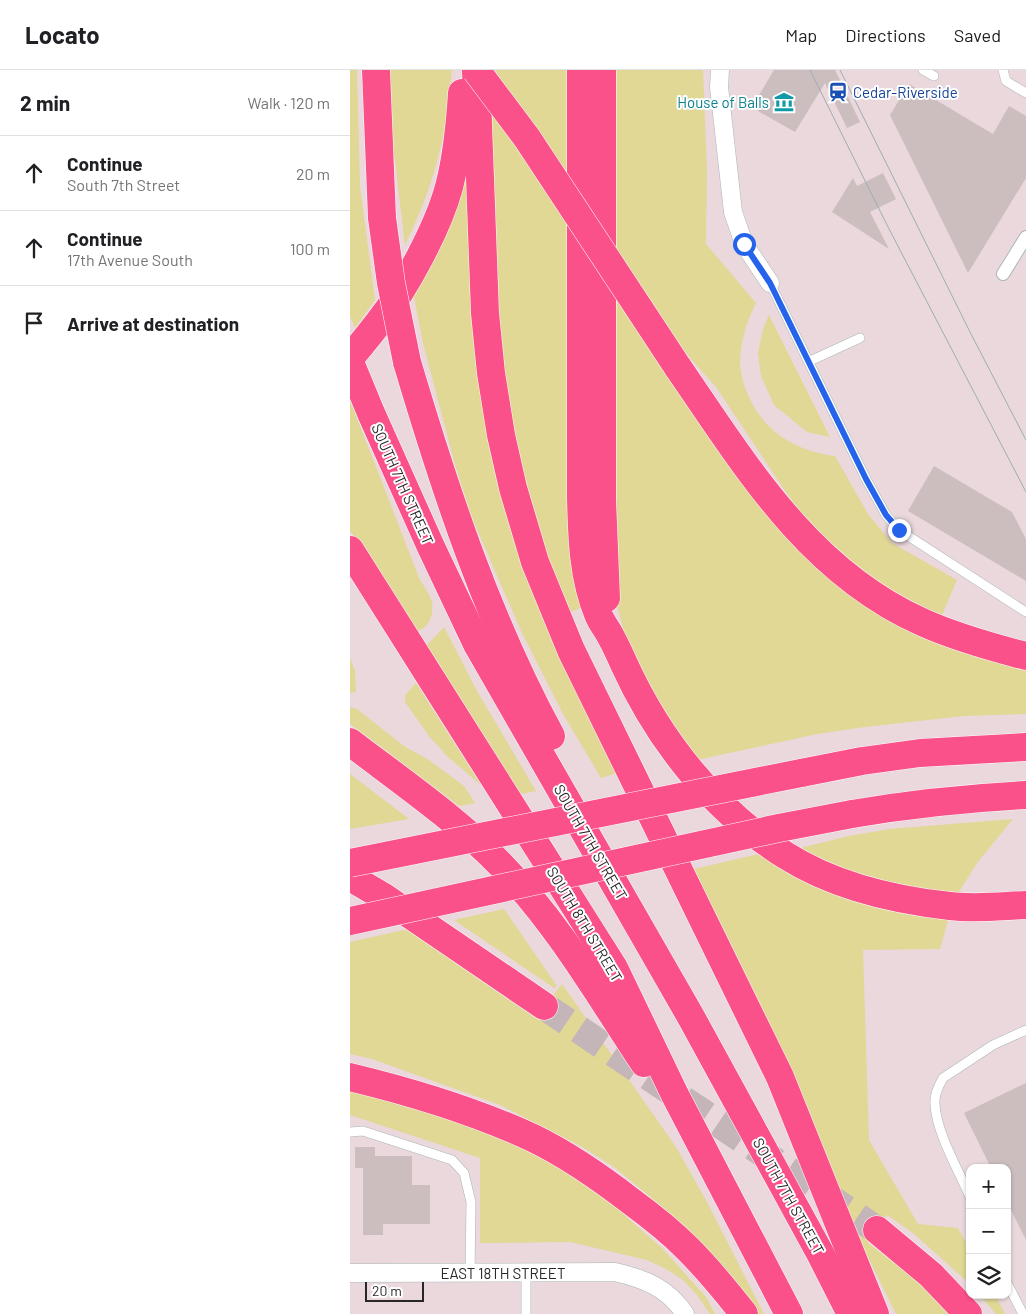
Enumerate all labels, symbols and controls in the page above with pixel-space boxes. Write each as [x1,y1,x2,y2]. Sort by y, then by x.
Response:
text: Locato [25,20,100,49]
text: Map [785,24,817,46]
text: Directions [845,24,926,46]
text: Saved [954,24,1001,46]
station icon: Cedar-Riverside [827,81,849,103]
place label: Cedar-Riverside [853,83,958,101]
text: 2 min [20,90,70,115]
museum icon: House of Balls [773,91,795,113]
text: Walk · 120 m [247,93,330,112]
place label: House of Balls [677,93,769,111]
text: Continue [67,152,143,175]
icon: ahead [20,159,48,187]
text: 20 m [296,164,330,183]
text: South 7th Street [67,175,180,194]
text: Continue [67,227,143,250]
route start [733,233,756,256]
icon: ahead [20,234,48,262]
text: 100 m [290,239,330,258]
text: 17th Avenue South [67,250,193,269]
icon: arrive [20,309,48,337]
text: Arrive at destination [67,312,239,335]
street label: SOUTH 7TH STREET [368,421,438,547]
route end [888,519,911,542]
street label: SOUTH 7TH STREET [551,781,631,903]
street label: SOUTH 8TH STREET [544,863,626,985]
street label: SOUTH 7TH STREET [750,1135,828,1257]
map controls [966,1164,1011,1299]
button: + [966,1164,1011,1209]
button: − [966,1209,1011,1254]
button: layers [966,1254,1011,1299]
street label: EAST 18TH STREET [441,1264,565,1282]
scale bar [365,1279,424,1302]
text: 20 m [372,1282,402,1299]

